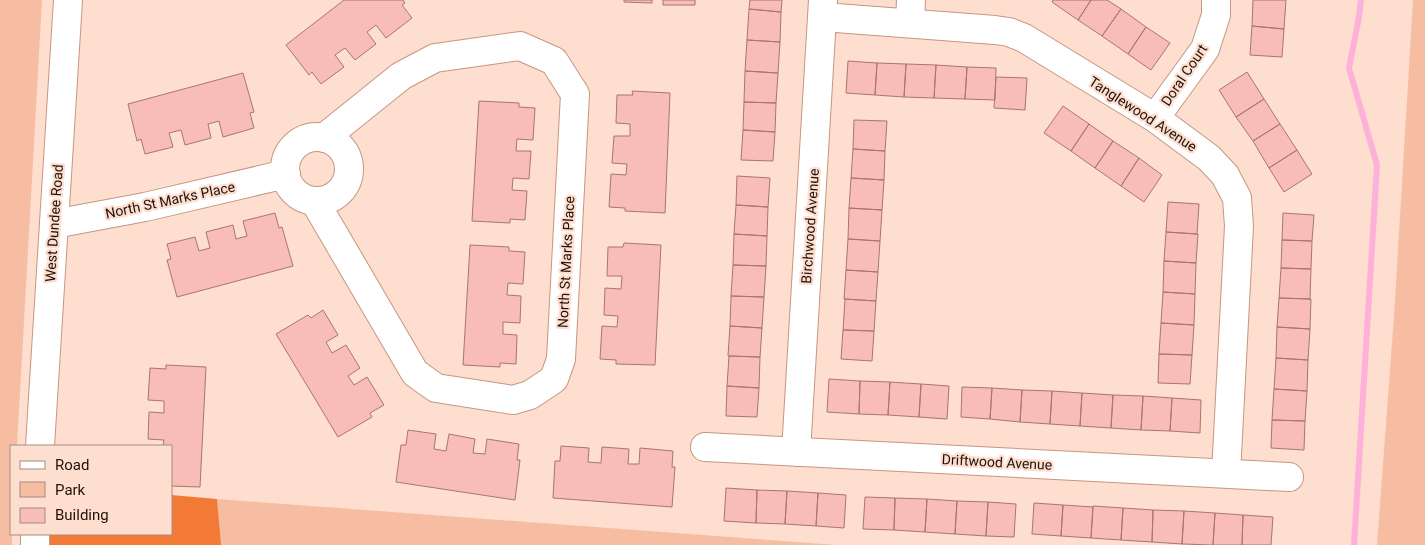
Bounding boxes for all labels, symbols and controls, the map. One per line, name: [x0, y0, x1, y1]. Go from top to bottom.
street label: Doral Court: [1158, 41, 1211, 109]
street label: Tanglewood Avenue: [1086, 73, 1200, 155]
street label: West Dundee Road: [42, 164, 66, 282]
street label: Birchwood Avenue: [798, 168, 822, 284]
street label: North St Marks Place: [104, 178, 236, 222]
street label: North St Marks Place: [555, 196, 577, 328]
legend: [10, 445, 172, 535]
street label: Driftwood Avenue: [941, 451, 1053, 473]
text: Road: [55, 456, 89, 474]
text: Park: [55, 481, 86, 499]
text: Building: [55, 506, 109, 524]

